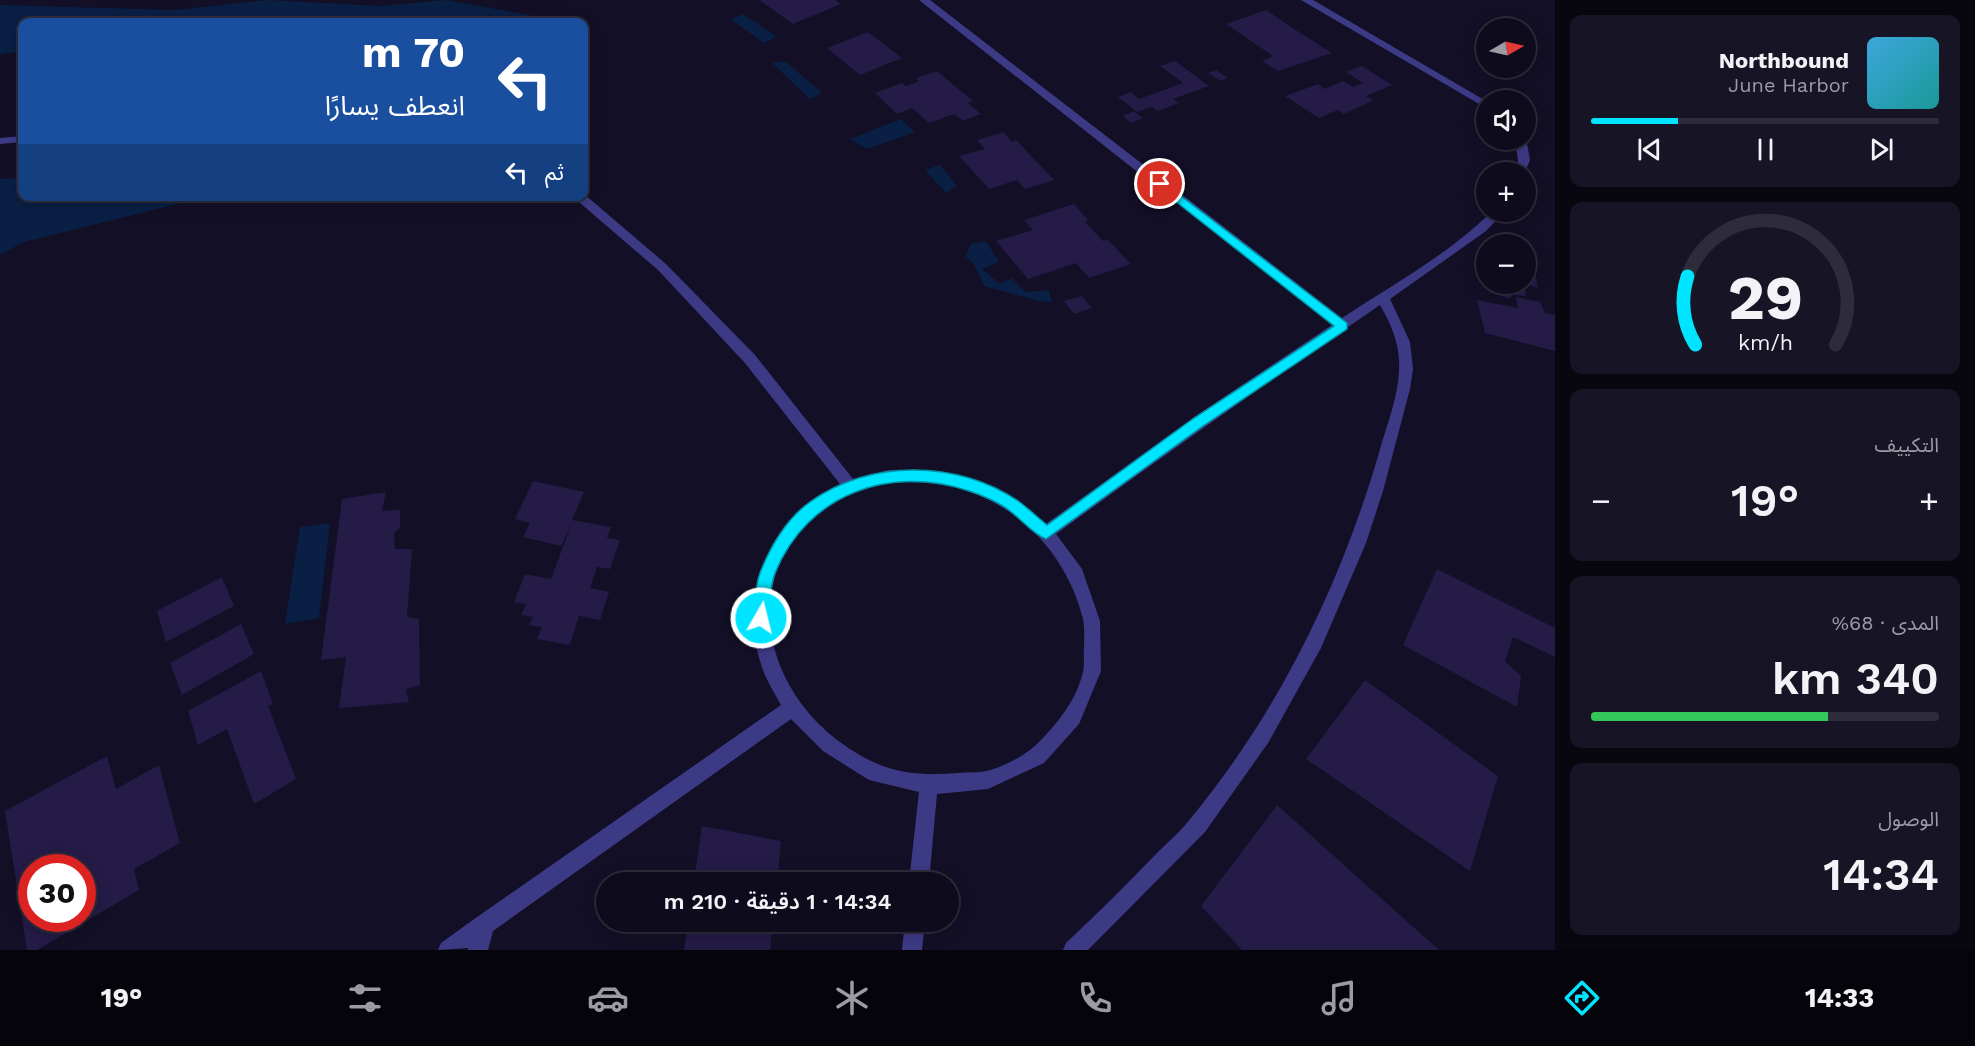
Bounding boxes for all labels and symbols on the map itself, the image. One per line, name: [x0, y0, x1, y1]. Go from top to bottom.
north arrow: [1476, 18, 1536, 78]
pin: [1134, 158, 1185, 209]
position arrow: [729, 586, 793, 650]
speed limit sign: 30: [18, 854, 96, 932]

